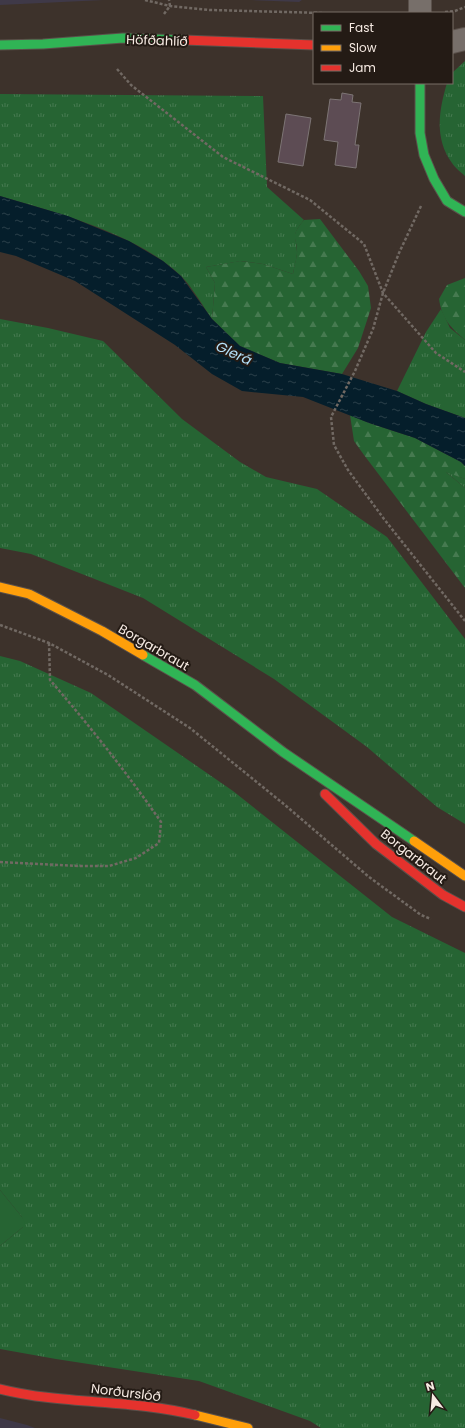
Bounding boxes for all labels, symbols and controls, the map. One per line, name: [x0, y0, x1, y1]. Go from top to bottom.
legend: [313, 12, 453, 84]
text: Fast: [349, 19, 374, 36]
street label: Höfðahlíð: [126, 30, 188, 51]
text: Slow: [349, 39, 377, 56]
text: Jam: [349, 59, 376, 76]
water label: Glerá: [213, 336, 256, 370]
street label: Borgarbraut: [115, 619, 193, 676]
street label: Borgarbraut: [377, 825, 451, 888]
north arrow: [413, 1376, 453, 1416]
text: N: [424, 1378, 436, 1395]
street label: Norðurslóð: [90, 1379, 162, 1406]

